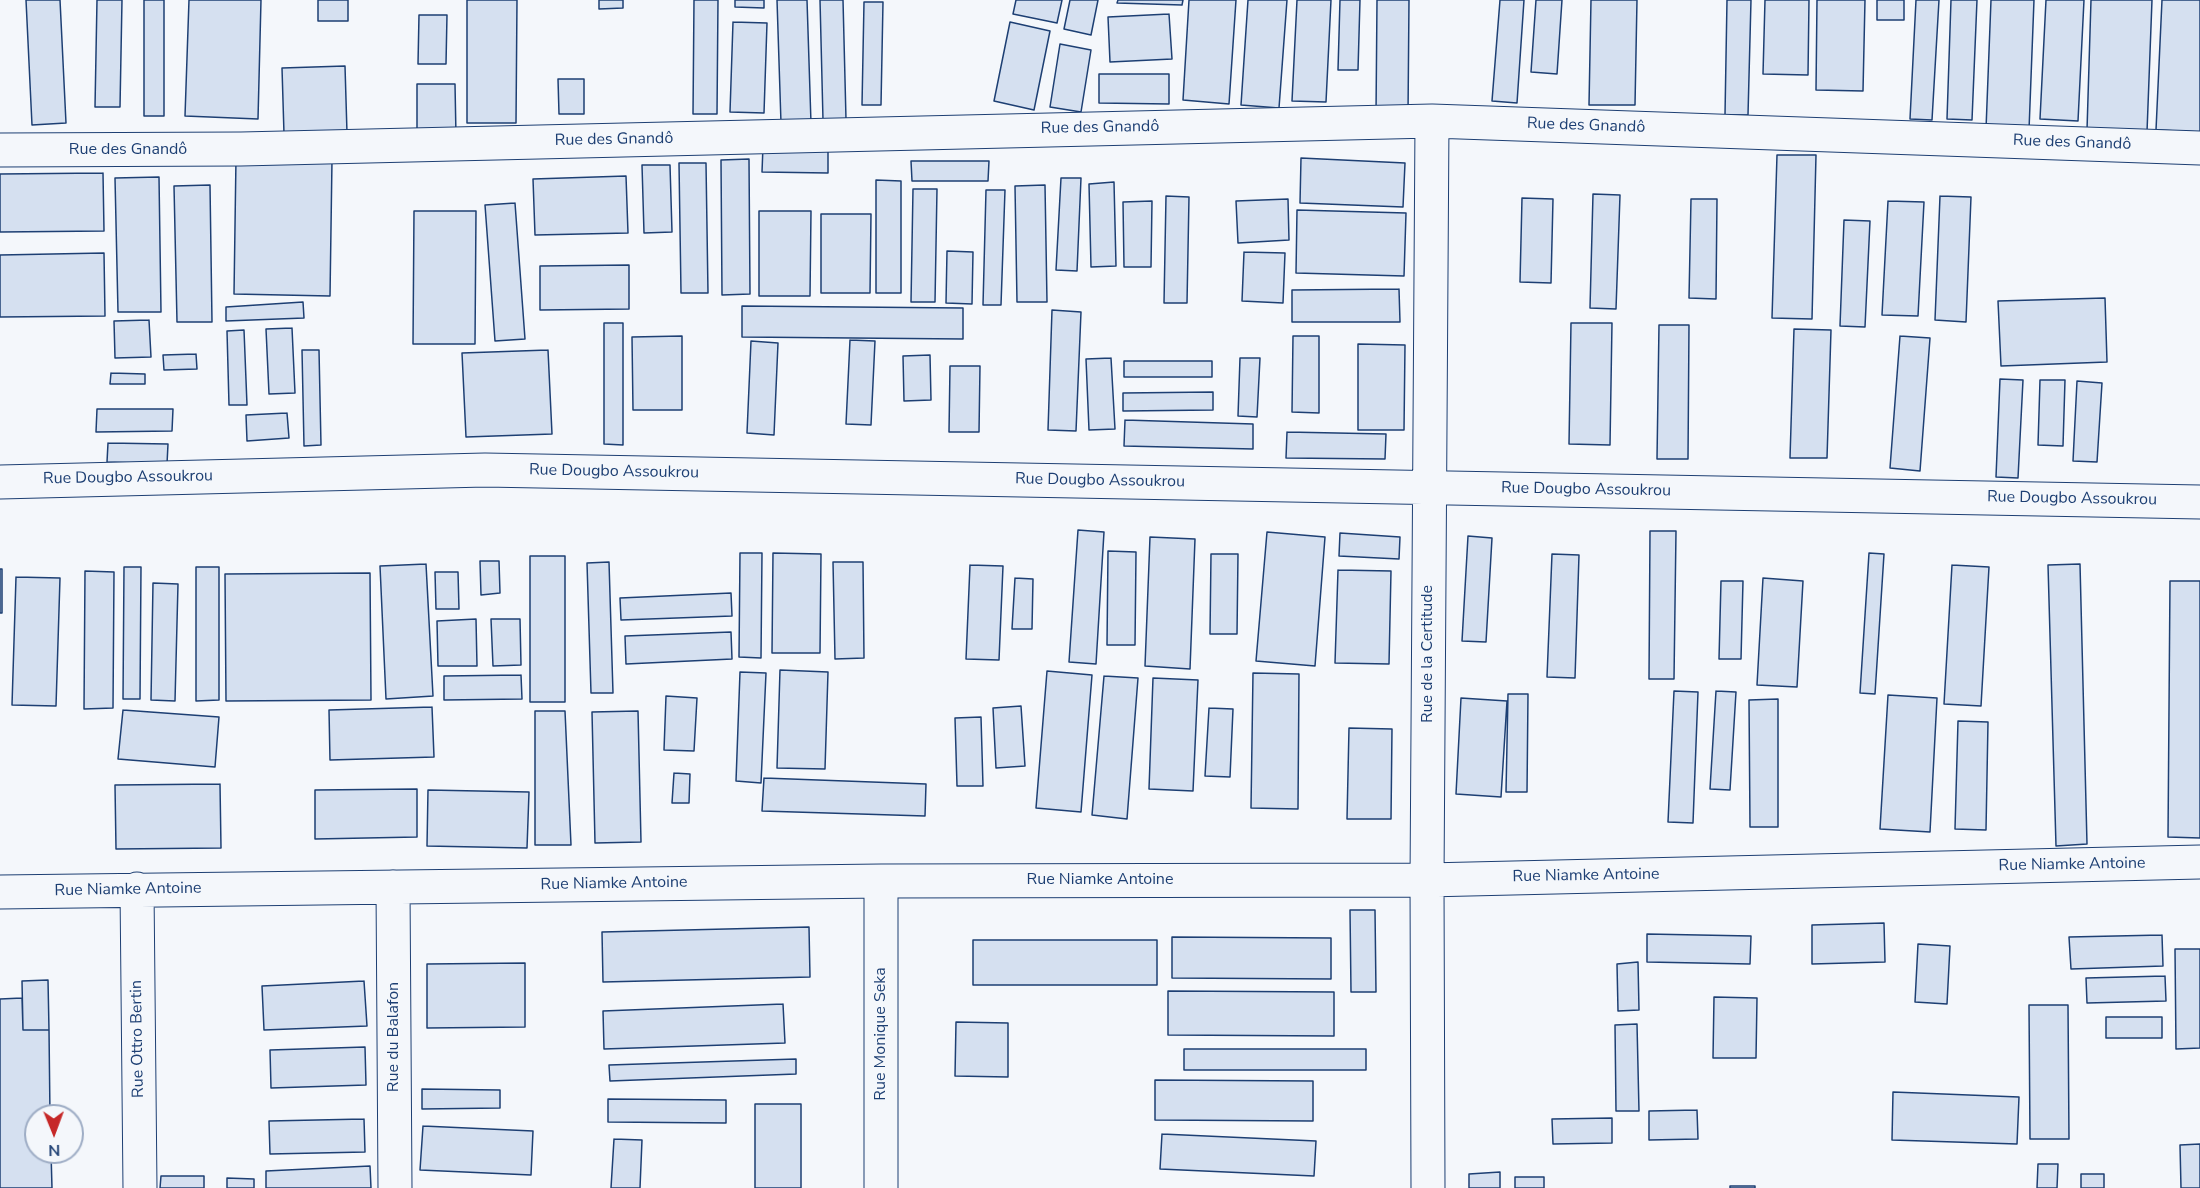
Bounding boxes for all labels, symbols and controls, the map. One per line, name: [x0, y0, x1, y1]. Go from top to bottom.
street label: Rue des Gnandô: [1526, 114, 1646, 138]
street label: Rue des Gnandô: [1041, 117, 1159, 139]
street label: Rue des Gnandô: [555, 129, 673, 151]
street label: Rue des Gnandô: [2012, 131, 2132, 155]
street label: Rue des Gnandô: [69, 140, 187, 160]
street label: Rue Dougbo Assoukrou: [529, 461, 699, 483]
street label: Rue Dougbo Assoukrou: [43, 467, 213, 489]
street label: Rue Dougbo Assoukrou: [1015, 470, 1185, 492]
street label: Rue Dougbo Assoukrou: [1501, 479, 1671, 501]
street label: Rue Dougbo Assoukrou: [1987, 488, 2157, 510]
street label: Rue de la Certitude: [1418, 585, 1438, 723]
street label: Rue Niamke Antoine: [1998, 854, 2146, 876]
street label: Rue Niamke Antoine: [1512, 865, 1660, 887]
street label: Rue Niamke Antoine: [1027, 870, 1173, 890]
street label: Rue Niamke Antoine: [540, 873, 688, 895]
street label: Rue Niamke Antoine: [54, 879, 202, 901]
street label: Rue Monique Seka: [871, 967, 891, 1101]
street label: Rue Ottro Bertin: [127, 980, 149, 1098]
street label: Rue du Balafon: [384, 982, 404, 1092]
north arrow: [24, 1104, 84, 1164]
text: N: [48, 1139, 60, 1161]

